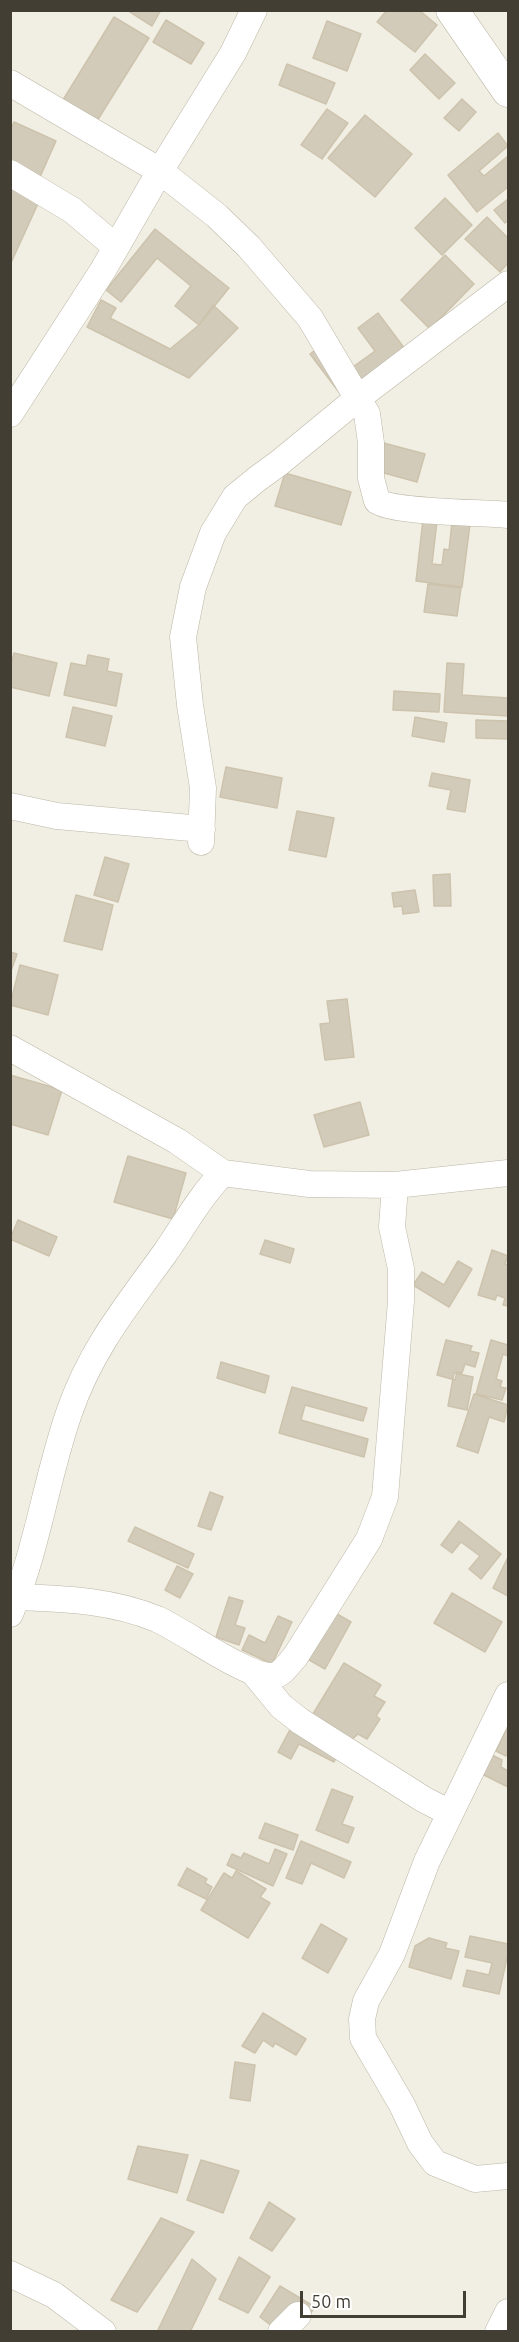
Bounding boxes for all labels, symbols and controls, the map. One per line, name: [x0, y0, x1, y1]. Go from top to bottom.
scale bar: [303, 2279, 470, 2317]
text: 50 m: [311, 2291, 351, 2311]

